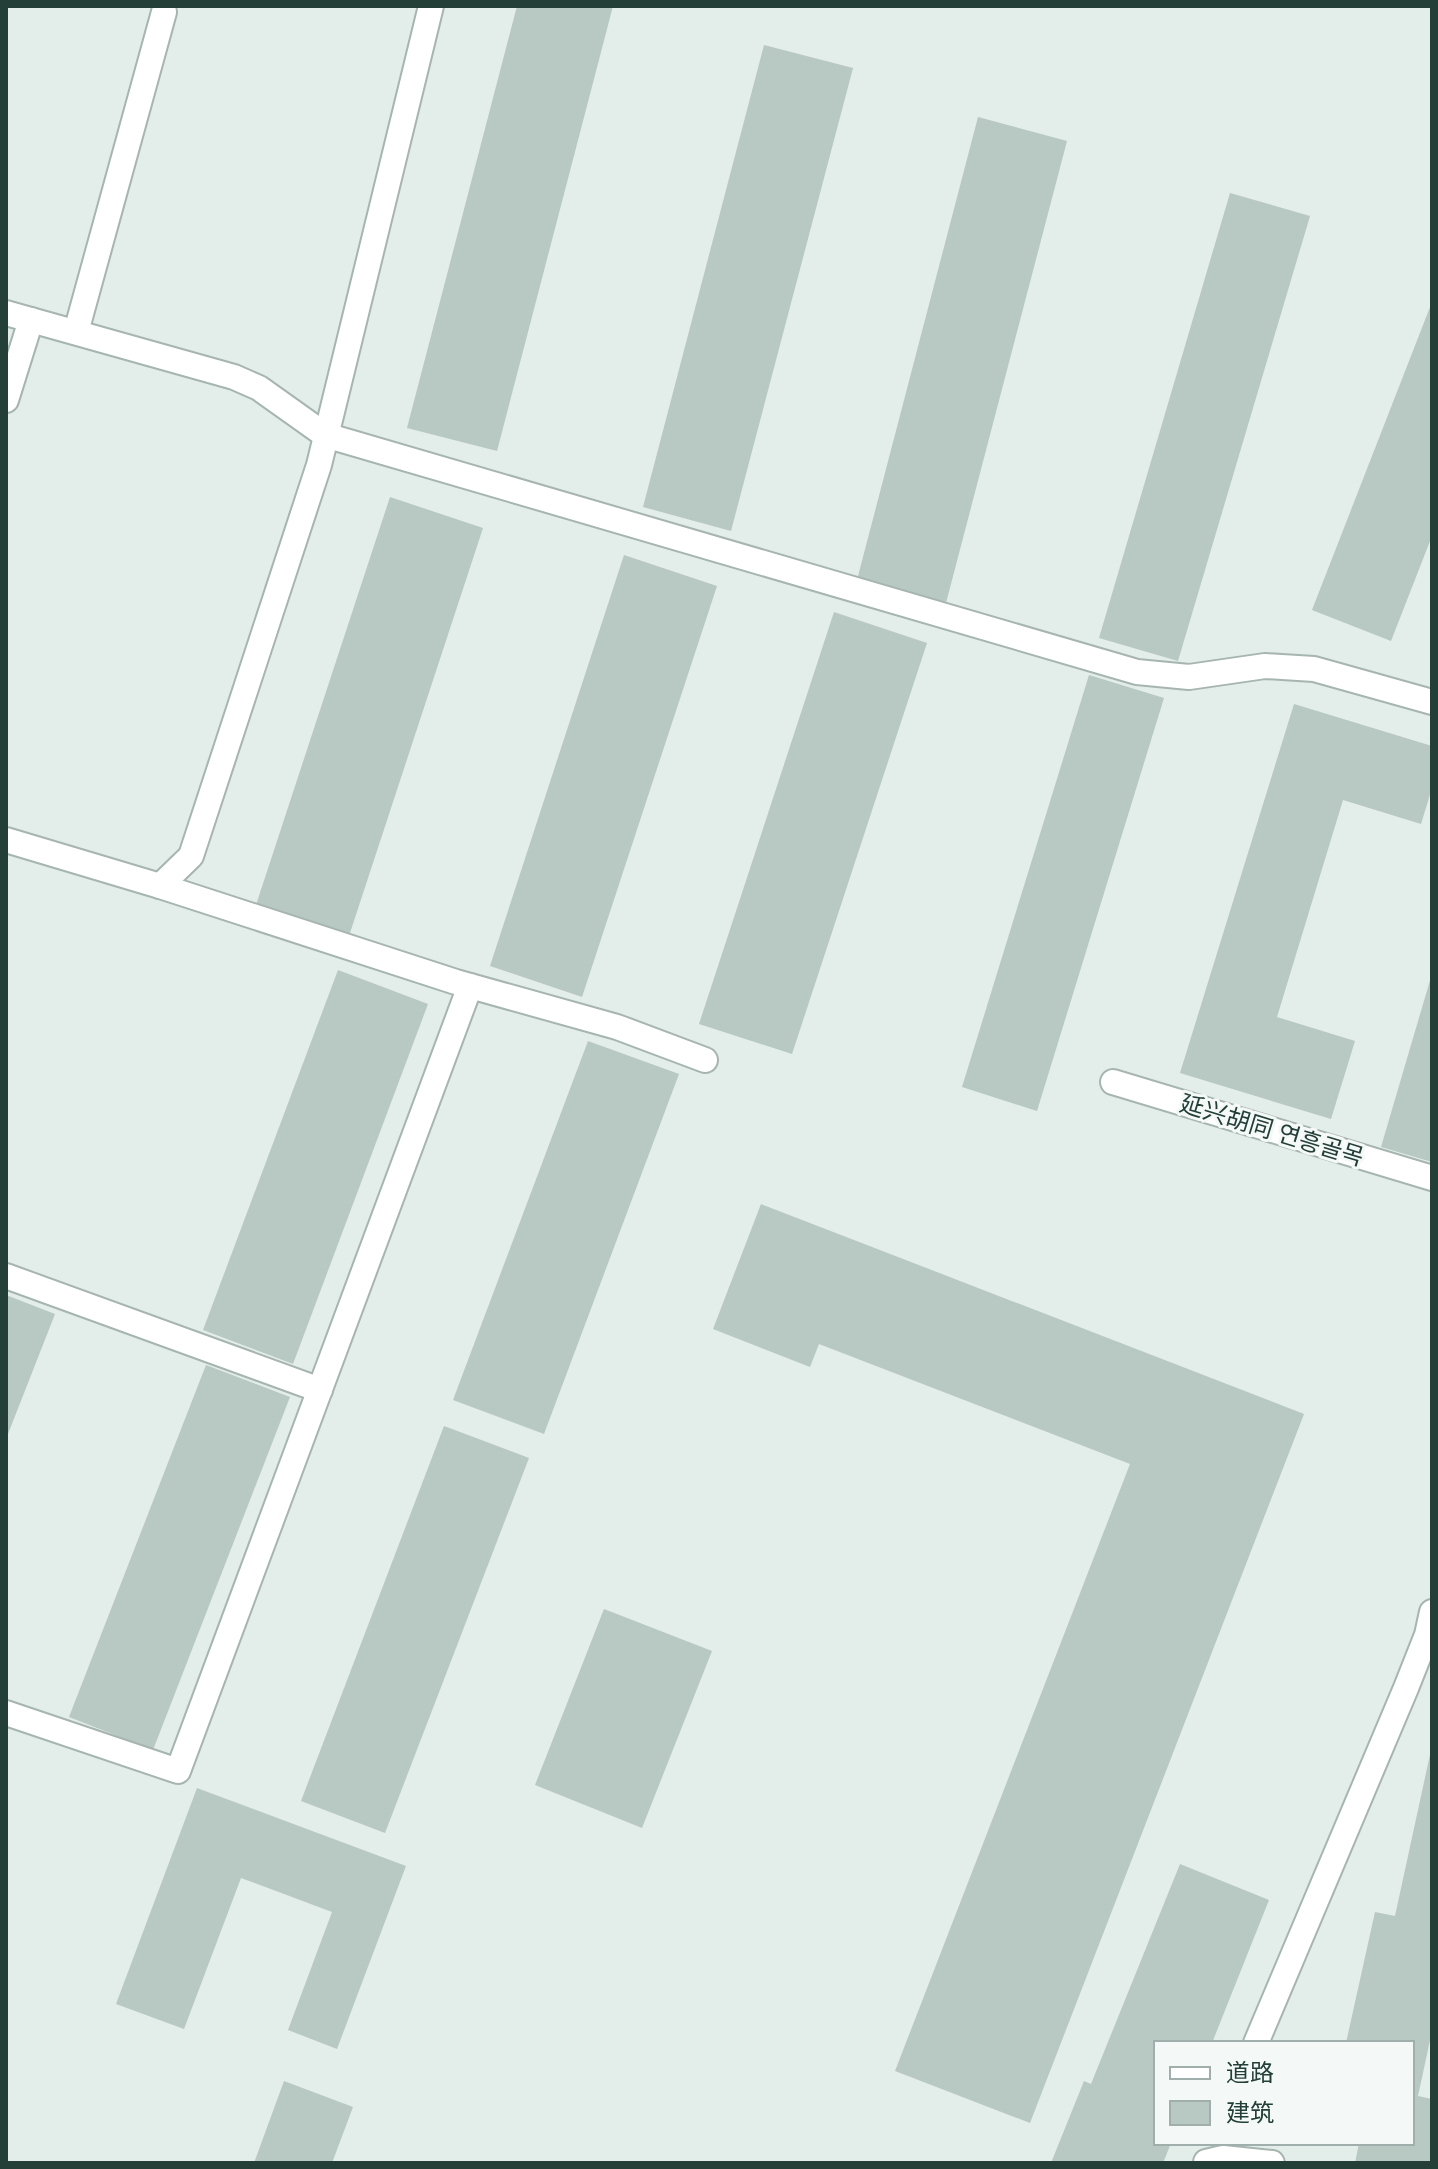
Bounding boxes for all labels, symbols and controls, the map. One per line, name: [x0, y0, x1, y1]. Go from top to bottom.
street label: 延兴胡同 연흥골목: [1176, 1086, 1368, 1174]
legend: [1154, 2041, 1414, 2145]
text: 道路: [1226, 2056, 1274, 2089]
text: 建筑: [1226, 2096, 1274, 2129]

